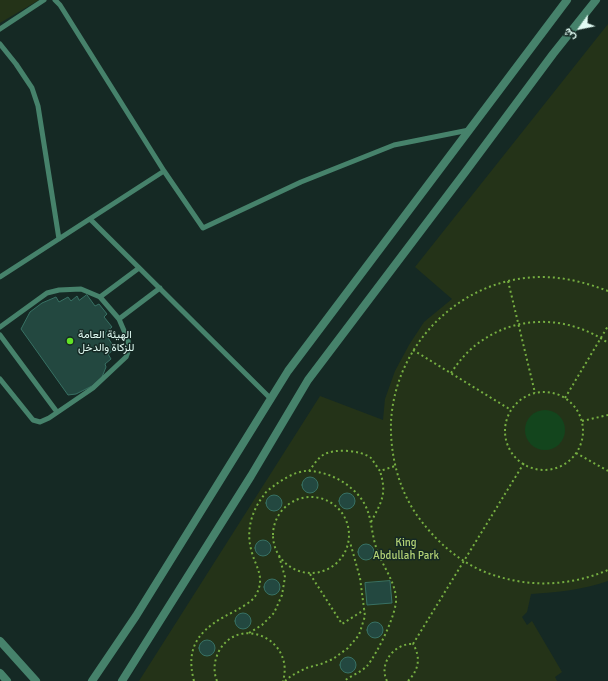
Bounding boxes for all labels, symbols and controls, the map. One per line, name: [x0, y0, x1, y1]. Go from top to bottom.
north arrow: [560, 8, 600, 48]
text: ش: [560, 26, 579, 44]
place label: الهيئة العامة للزكاة والدخل: [78, 328, 134, 354]
marker: الهيئة العامة للزكاة والدخل: [65, 336, 75, 346]
park label: King Abdullah Park: [373, 536, 439, 562]

